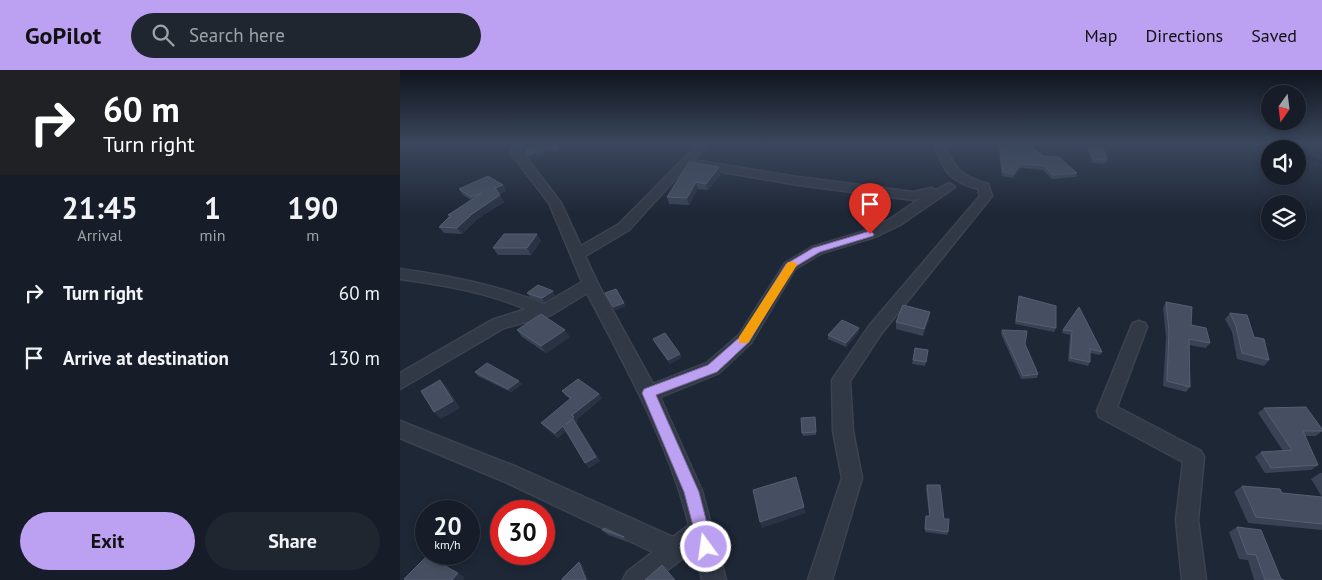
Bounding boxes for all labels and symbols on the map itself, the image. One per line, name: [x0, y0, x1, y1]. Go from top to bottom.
north arrow: [1261, 85, 1306, 130]
pin: [849, 183, 891, 234]
speed limit sign: 30: [490, 500, 555, 565]
position arrow: [679, 520, 731, 572]

